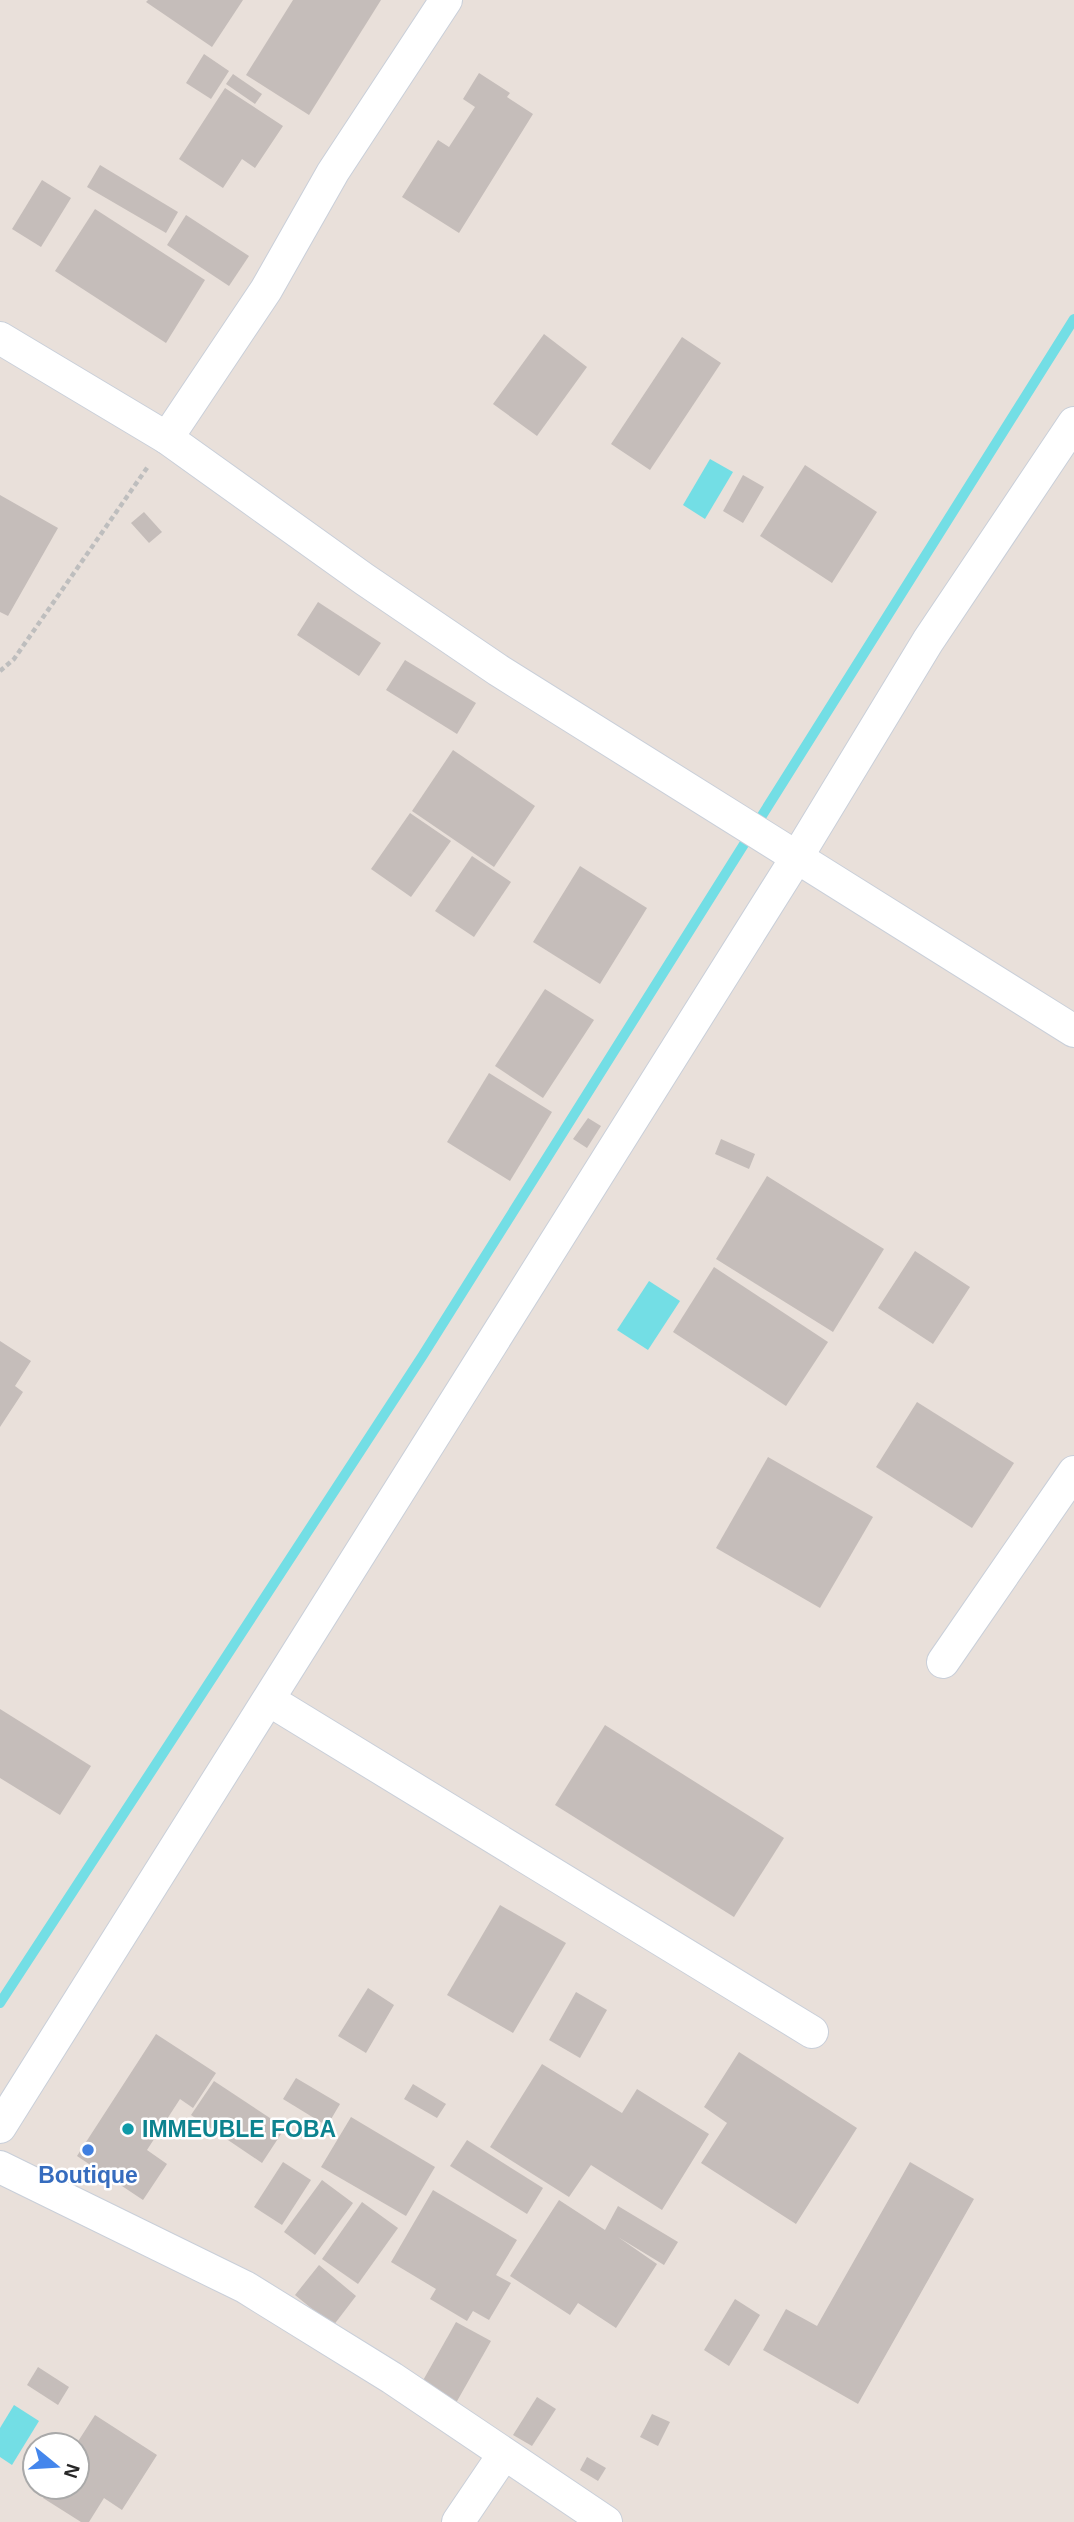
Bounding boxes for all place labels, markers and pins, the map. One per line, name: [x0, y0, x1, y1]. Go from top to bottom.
place label: IMMEUBLE FOBA: [142, 2116, 336, 2142]
marker: IMMEUBLE FOBA: [120, 2121, 136, 2137]
marker: Boutique: [80, 2142, 96, 2158]
place label: Boutique: [38, 2162, 138, 2188]

